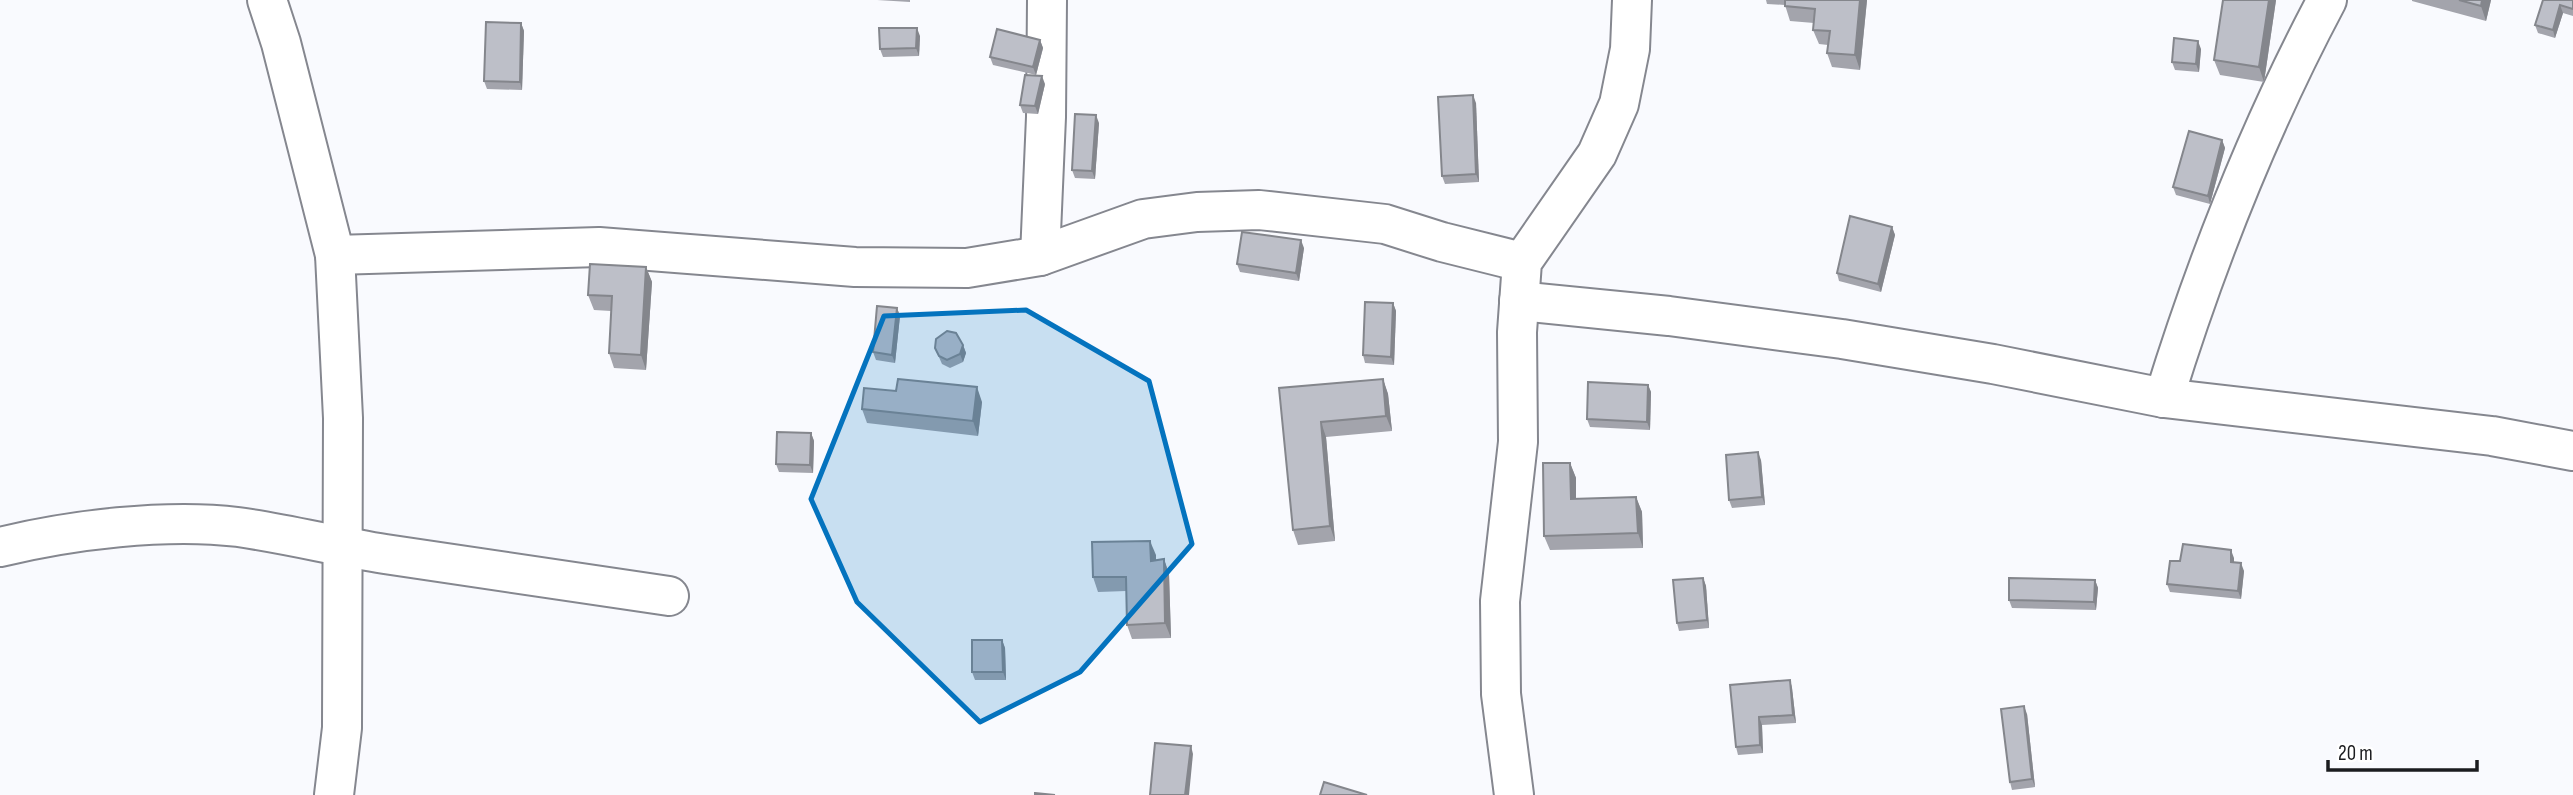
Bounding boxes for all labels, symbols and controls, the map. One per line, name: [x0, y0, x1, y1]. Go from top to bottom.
scale bar: [2328, 728, 2477, 772]
text: 20 m: [2338, 741, 2373, 766]

